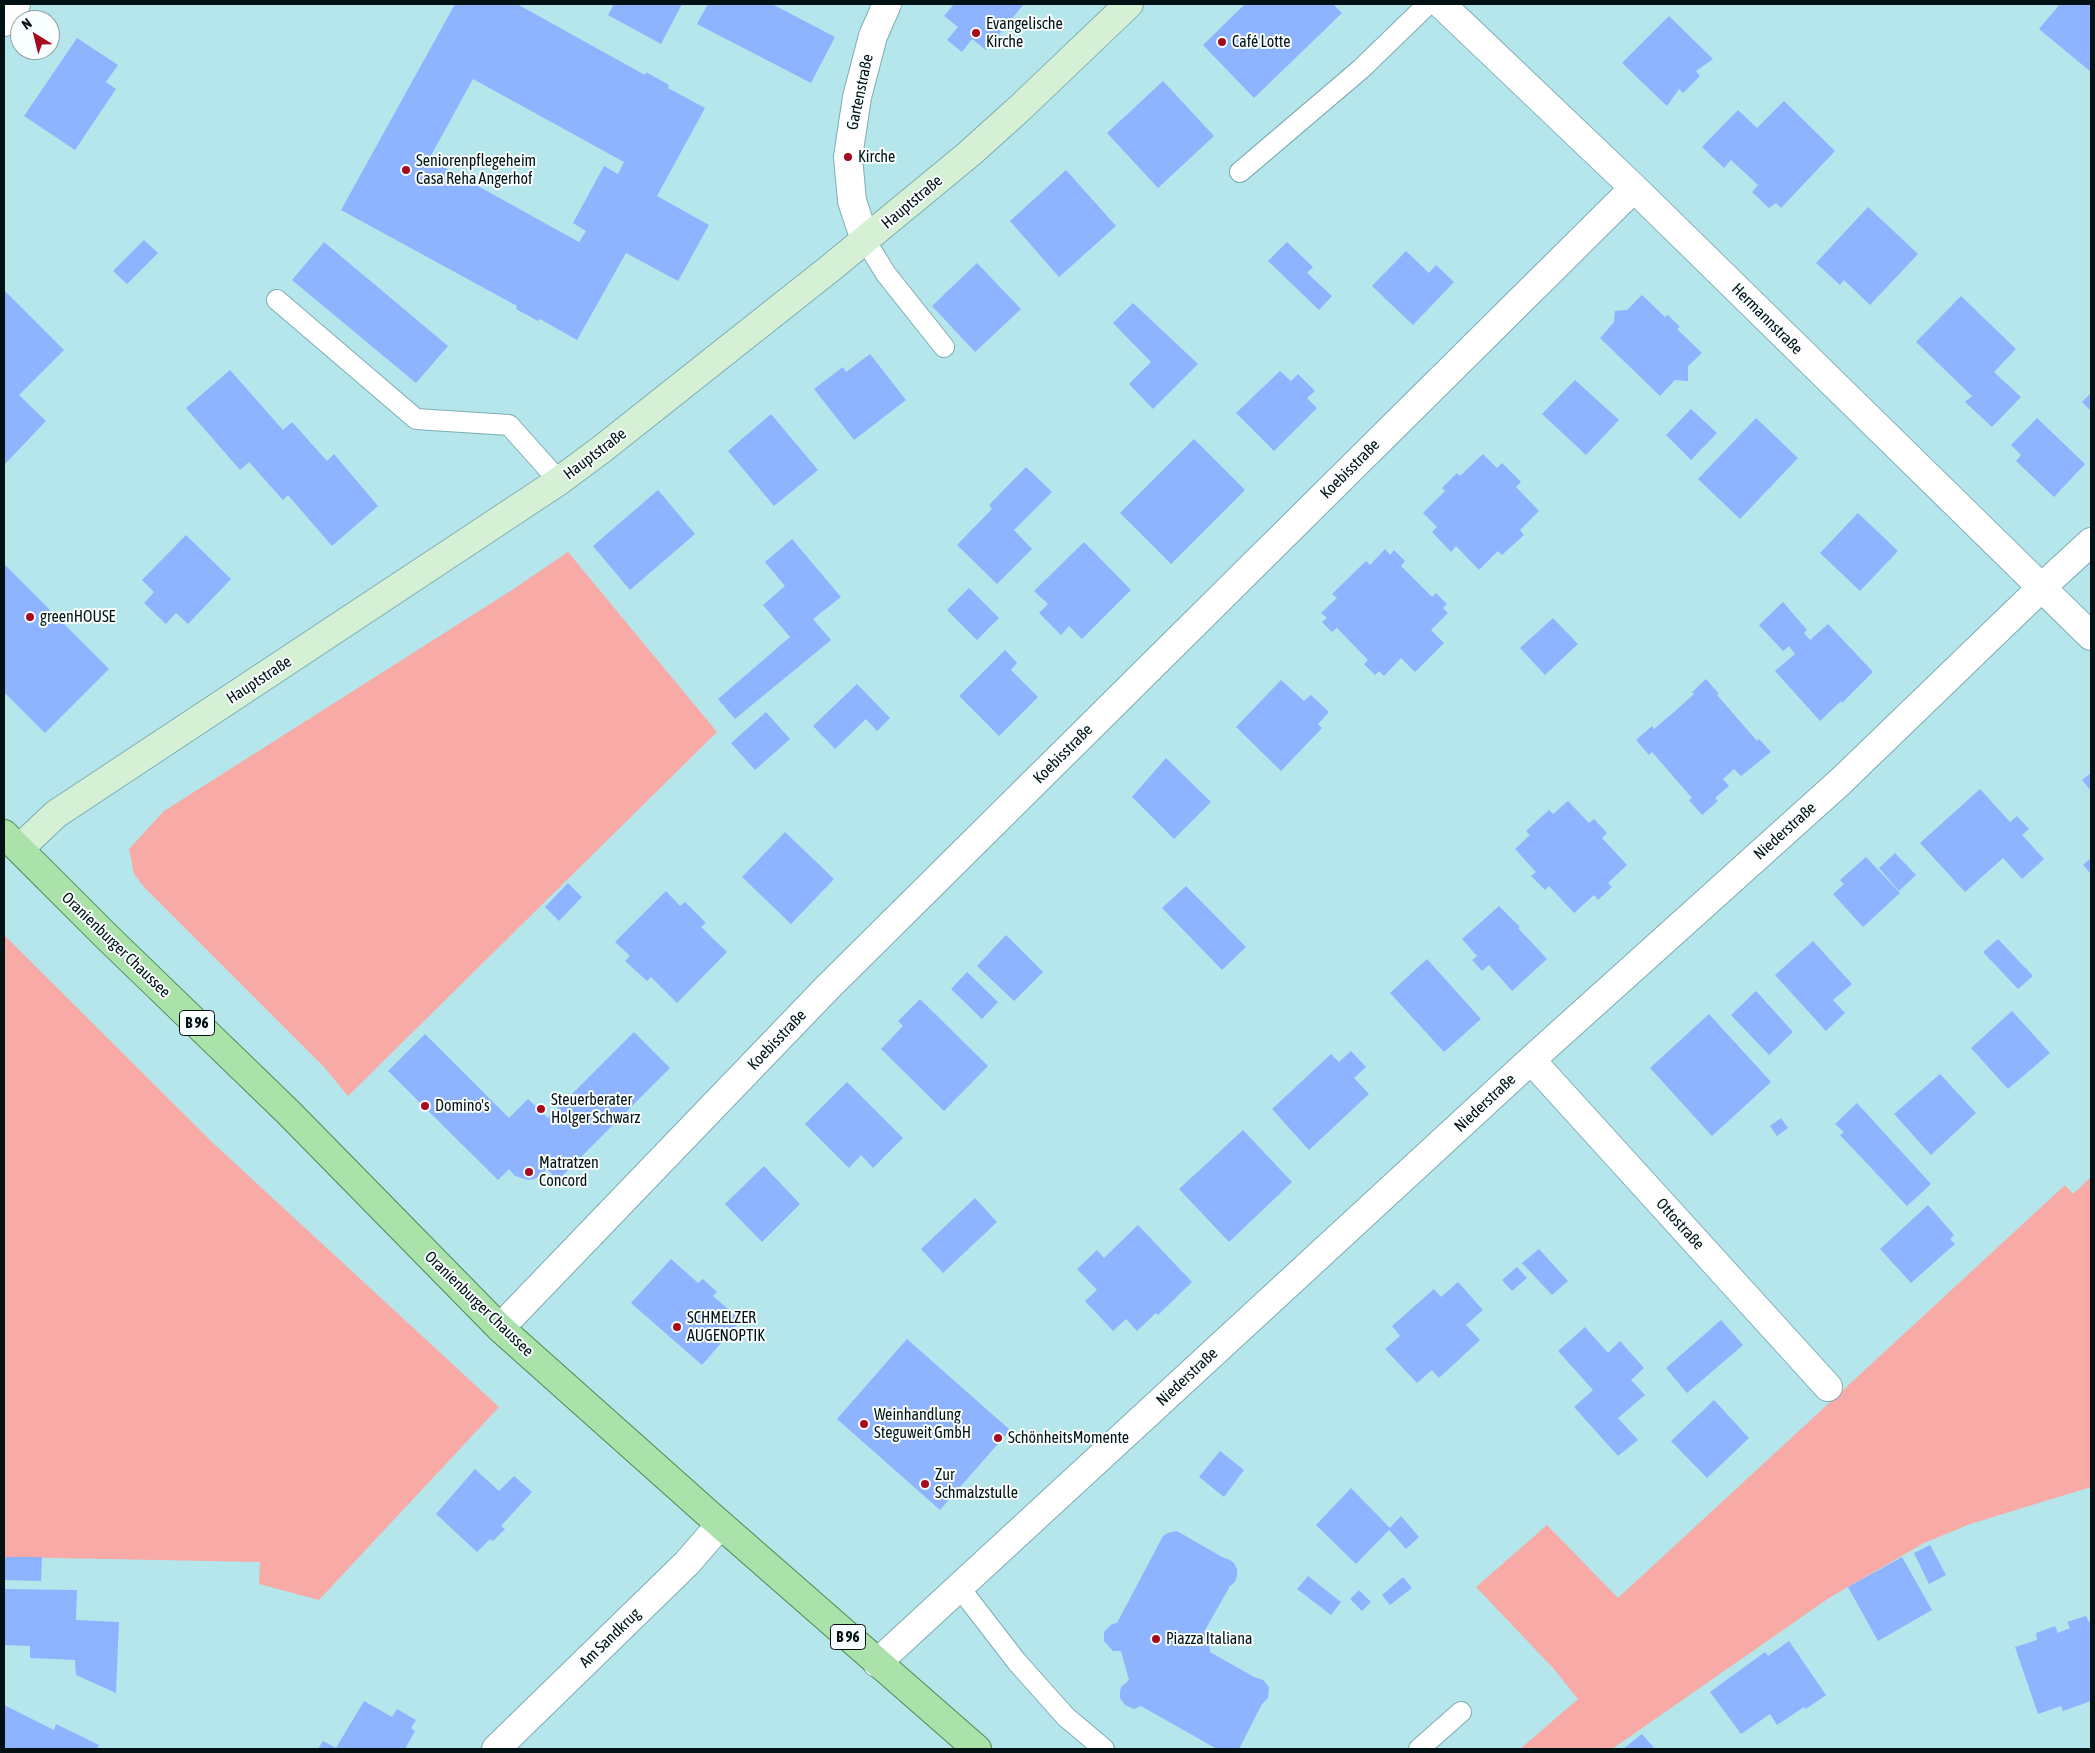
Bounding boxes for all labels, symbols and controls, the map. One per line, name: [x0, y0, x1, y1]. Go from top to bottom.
north arrow: [10, 10, 60, 60]
place label: Evangelische Kirche: [986, 14, 1063, 52]
text: N: [19, 15, 35, 33]
marker: Evangelische Kirche: [970, 27, 982, 39]
place label: Café Lotte: [1232, 32, 1291, 52]
marker: Café Lotte: [1216, 36, 1228, 48]
street label: Gartenstraße: [843, 52, 877, 132]
place label: Kirche: [858, 147, 895, 167]
place label: Seniorenpflegeheim Casa Reha Angerhof: [416, 151, 536, 189]
marker: Kirche: [842, 151, 854, 163]
marker: Seniorenpflegeheim Casa Reha Angerhof: [400, 164, 412, 176]
street label: Hauptstraße: [878, 171, 946, 233]
street label: Hermannstraße: [1727, 279, 1807, 359]
street label: Hauptstraße: [560, 424, 630, 484]
street label: Koebisstraße: [1316, 435, 1384, 503]
place label: greenHOUSE: [40, 607, 115, 627]
marker: greenHOUSE: [24, 611, 36, 623]
street label: Hauptstraße: [223, 652, 295, 708]
street label: Koebisstraße: [1029, 720, 1097, 788]
street label: Niederstraße: [1750, 798, 1820, 864]
street label: Oranienburger Chaussee: [58, 888, 174, 1002]
street label: Koebisstraße: [744, 1006, 810, 1074]
road number: B 96: [180, 1010, 214, 1036]
street label: Niederstraße: [1450, 1070, 1520, 1136]
place label: Steuerberater Holger Schwarz: [551, 1090, 640, 1128]
place label: Domino's: [435, 1096, 490, 1116]
marker: Domino's: [419, 1100, 431, 1112]
marker: Steuerberater Holger Schwarz: [535, 1103, 547, 1115]
place label: Matratzen Concord: [539, 1153, 599, 1191]
marker: Matratzen Concord: [523, 1166, 535, 1178]
street label: Ottostraße: [1652, 1194, 1708, 1254]
street label: Oranienburger Chaussee: [421, 1247, 537, 1361]
place label: SCHMELZER AUGENOPTIK: [687, 1308, 765, 1346]
marker: SCHMELZER AUGENOPTIK: [671, 1321, 683, 1333]
street label: Niederstraße: [1152, 1344, 1222, 1410]
place label: Weinhandlung Steguweit GmbH: [874, 1405, 971, 1443]
marker: Weinhandlung Steguweit GmbH: [858, 1418, 870, 1430]
place label: SchönheitsMomente: [1008, 1428, 1129, 1448]
marker: SchönheitsMomente: [992, 1432, 1004, 1444]
place label: Zur Schmalzstulle: [935, 1465, 1018, 1503]
marker: Zur Schmalzstulle: [919, 1478, 931, 1490]
street label: Am Sandkrug: [575, 1604, 645, 1672]
road number: B 96: [830, 1624, 866, 1650]
place label: Piazza Italiana: [1166, 1629, 1252, 1649]
marker: Piazza Italiana: [1150, 1633, 1162, 1645]

